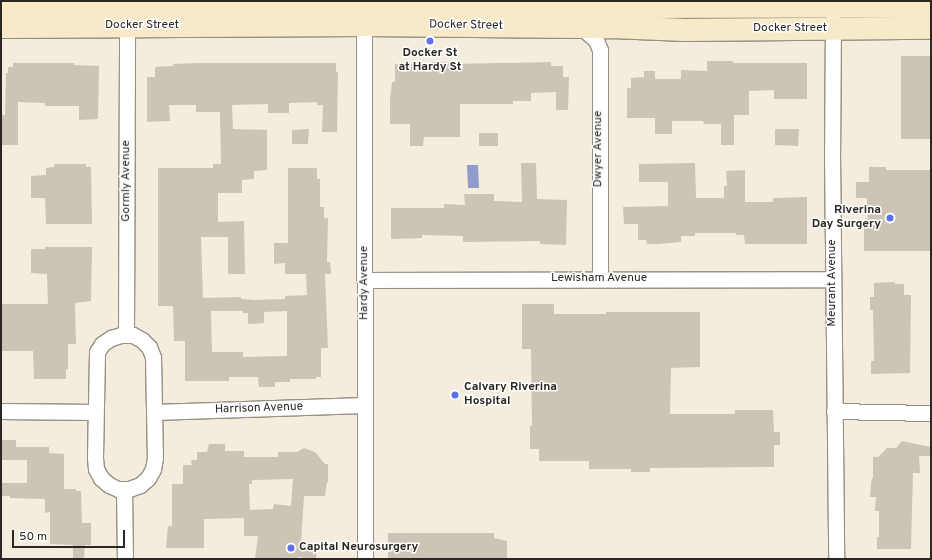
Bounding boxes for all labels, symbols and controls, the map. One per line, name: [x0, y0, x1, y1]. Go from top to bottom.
street label: Docker Street: [429, 18, 503, 34]
street label: Docker Street: [105, 19, 179, 33]
street label: Docker Street: [753, 22, 827, 36]
marker: Docker St at Hardy St: [425, 36, 435, 46]
place label: Docker St at Hardy St: [398, 47, 462, 75]
street label: Dwyer Avenue: [592, 110, 606, 188]
street label: Gormly Avenue: [120, 140, 134, 222]
place label: Riverina Day Surgery: [812, 204, 881, 232]
marker: Riverina Day Surgery: [884, 212, 896, 224]
street label: Meurant Avenue: [826, 239, 840, 327]
street label: Hardy Avenue: [358, 246, 372, 320]
street label: Lewisham Avenue: [551, 272, 647, 286]
place label: Calvary Riverina Hospital: [464, 381, 557, 409]
marker: Calvary Riverina Hospital: [449, 389, 461, 401]
street label: Harrison Avenue: [214, 400, 304, 418]
scale bar: [14, 522, 127, 548]
text: 50 m: [19, 529, 47, 545]
place label: Capital Neurosurgery: [299, 541, 418, 555]
marker: Capital Neurosurgery: [286, 543, 296, 553]

